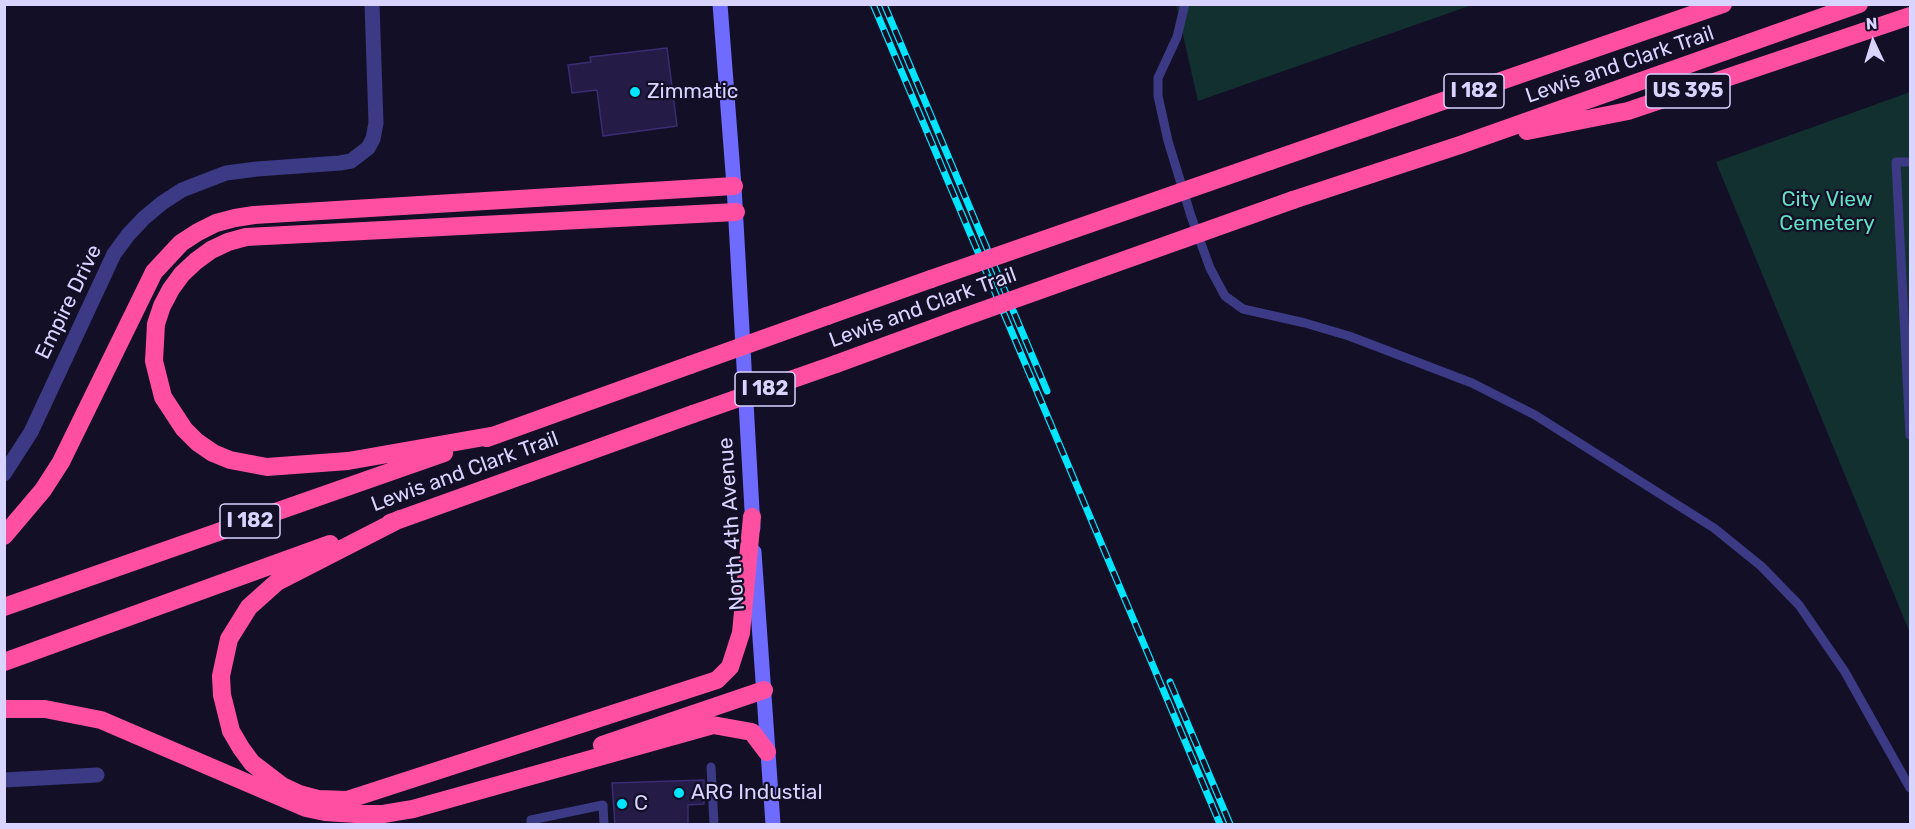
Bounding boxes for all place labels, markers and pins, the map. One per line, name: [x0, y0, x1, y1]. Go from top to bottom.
place label: Zimmatic: [647, 79, 738, 105]
marker: Zimmatic: [628, 85, 642, 99]
place label: ARG Industial: [691, 780, 823, 806]
marker: ARG Industial: [672, 786, 686, 800]
place label: C: [634, 791, 648, 817]
marker: C: [615, 797, 629, 811]

